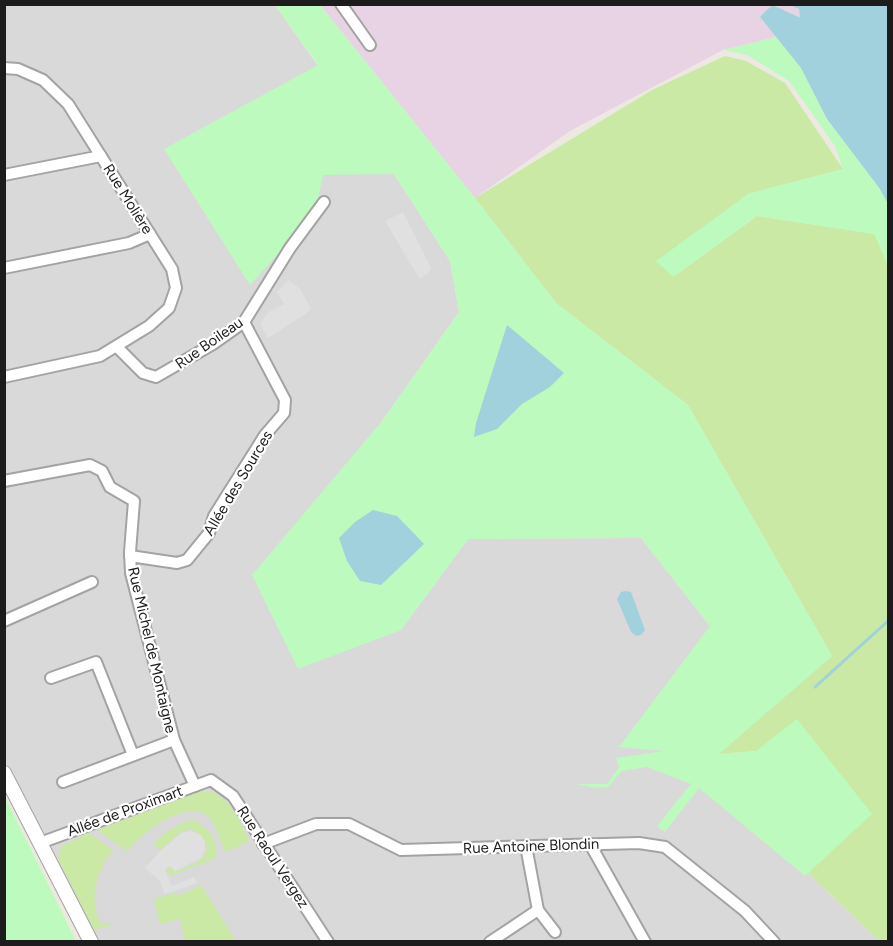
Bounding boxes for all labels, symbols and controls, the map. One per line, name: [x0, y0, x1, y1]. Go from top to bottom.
street label: Rue Molière: [99, 161, 157, 237]
street label: Rue Boileau: [172, 313, 246, 373]
street label: Allée des Sources: [200, 427, 276, 539]
street label: Rue Michel de Montaigne: [124, 565, 180, 735]
street label: Allée de Proximart: [65, 782, 186, 840]
street label: Rue Raoul Vergez: [233, 803, 313, 911]
street label: Rue Antoine Blondin: [463, 835, 599, 857]

